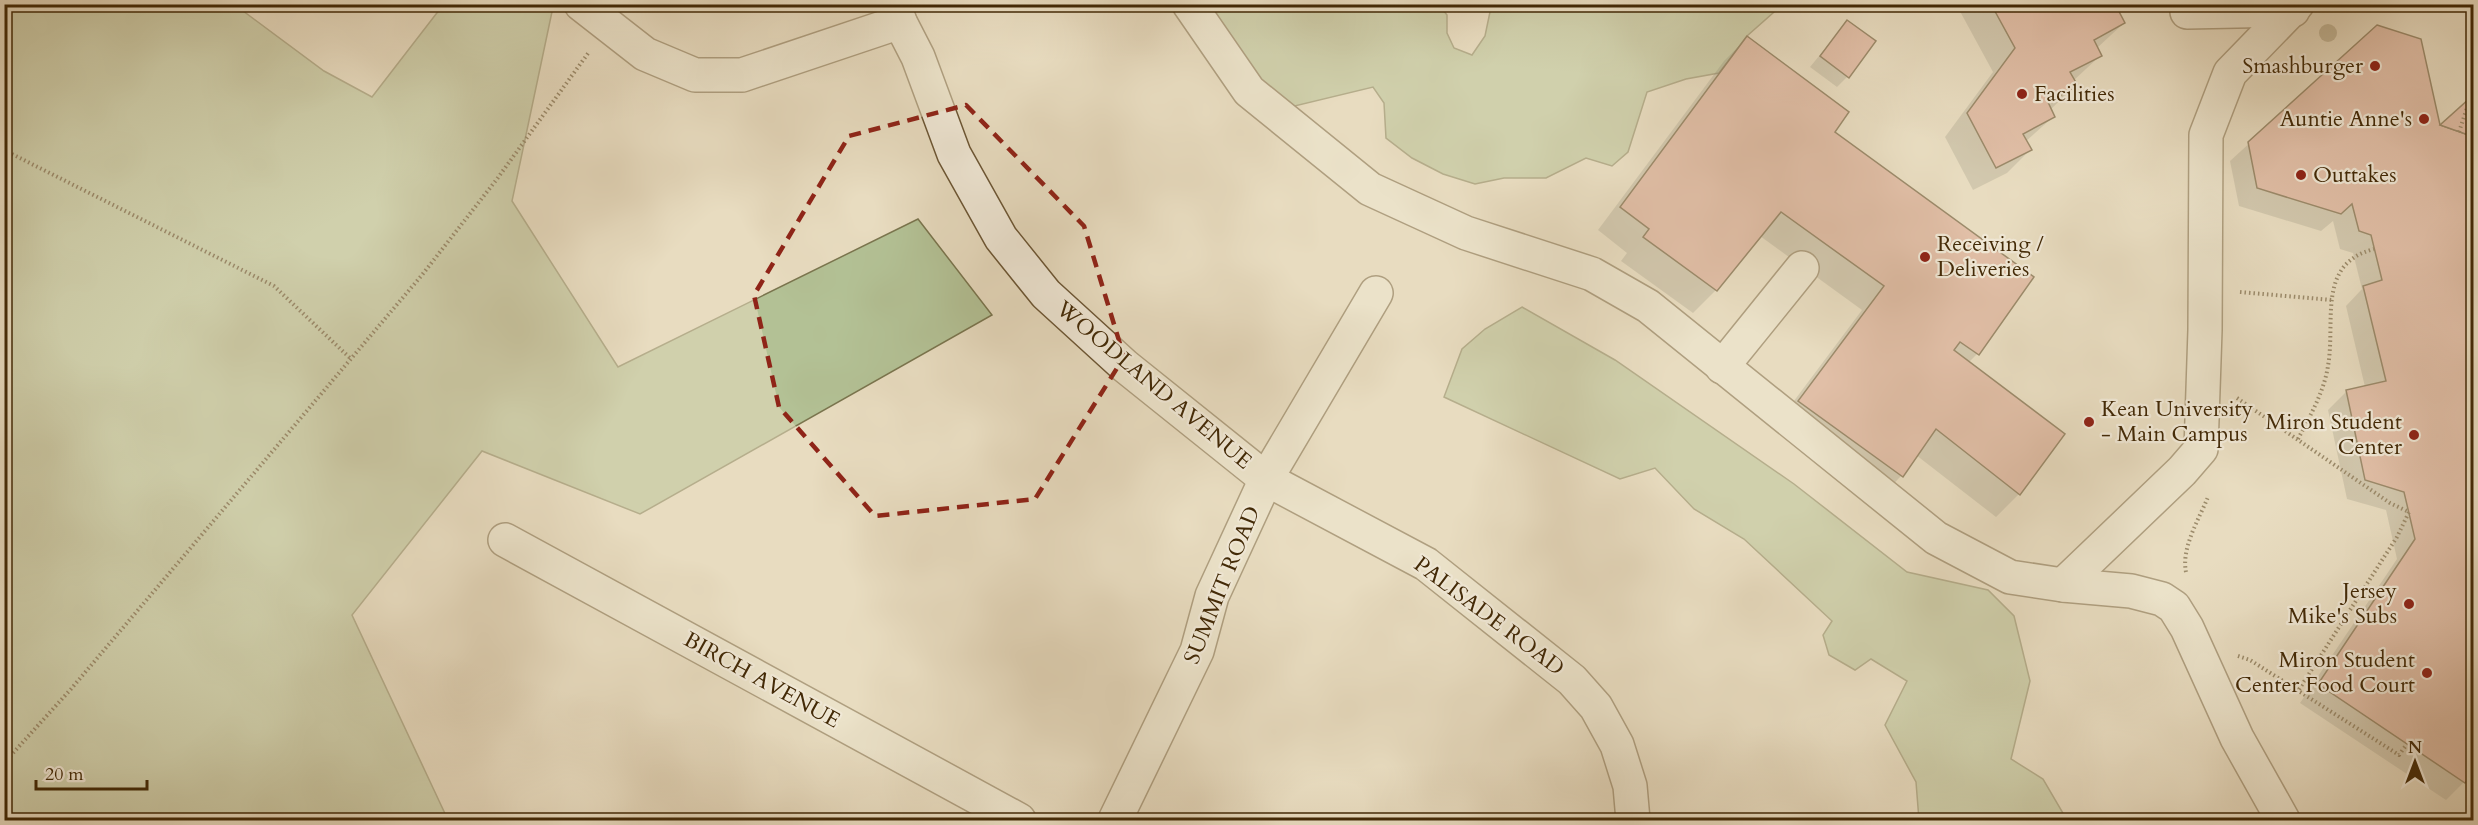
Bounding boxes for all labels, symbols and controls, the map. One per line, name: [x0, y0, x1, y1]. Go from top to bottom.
place label: Smashburger: [2242, 51, 2364, 81]
marker: Smashburger: [2368, 59, 2382, 73]
place label: Facilities: [2034, 79, 2115, 109]
marker: Facilities: [2015, 87, 2029, 101]
place label: Auntie Anne's: [2280, 104, 2412, 134]
marker: Auntie Anne's: [2417, 112, 2431, 126]
place label: Outtakes: [2313, 160, 2397, 190]
marker: Outtakes: [2294, 168, 2308, 182]
place label: Receiving / Deliveries: [1937, 229, 2045, 284]
marker: Receiving / Deliveries: [1918, 250, 1932, 264]
street label: WOODLAND AVENUE: [1049, 293, 1258, 476]
place label: Kean University - Main Campus: [2101, 394, 2254, 449]
place label: Miron Student Center: [2266, 407, 2403, 462]
marker: Kean University - Main Campus: [2082, 415, 2096, 429]
marker: Miron Student Center: [2407, 428, 2421, 442]
street label: SUMMIT ROAD: [1177, 502, 1267, 668]
street label: PALISADE ROAD: [1408, 549, 1570, 683]
place label: Jersey Mike's Subs: [2288, 576, 2397, 631]
marker: Jersey Mike's Subs: [2402, 597, 2416, 611]
street label: BIRCH AVENUE: [678, 625, 846, 735]
place label: Miron Student Center Food Court: [2235, 645, 2415, 700]
marker: Miron Student Center Food Court: [2420, 666, 2434, 680]
north arrow: [2385, 732, 2445, 792]
text: N: [2408, 737, 2422, 759]
scale bar: [36, 753, 147, 791]
text: 20 m: [45, 762, 84, 787]

